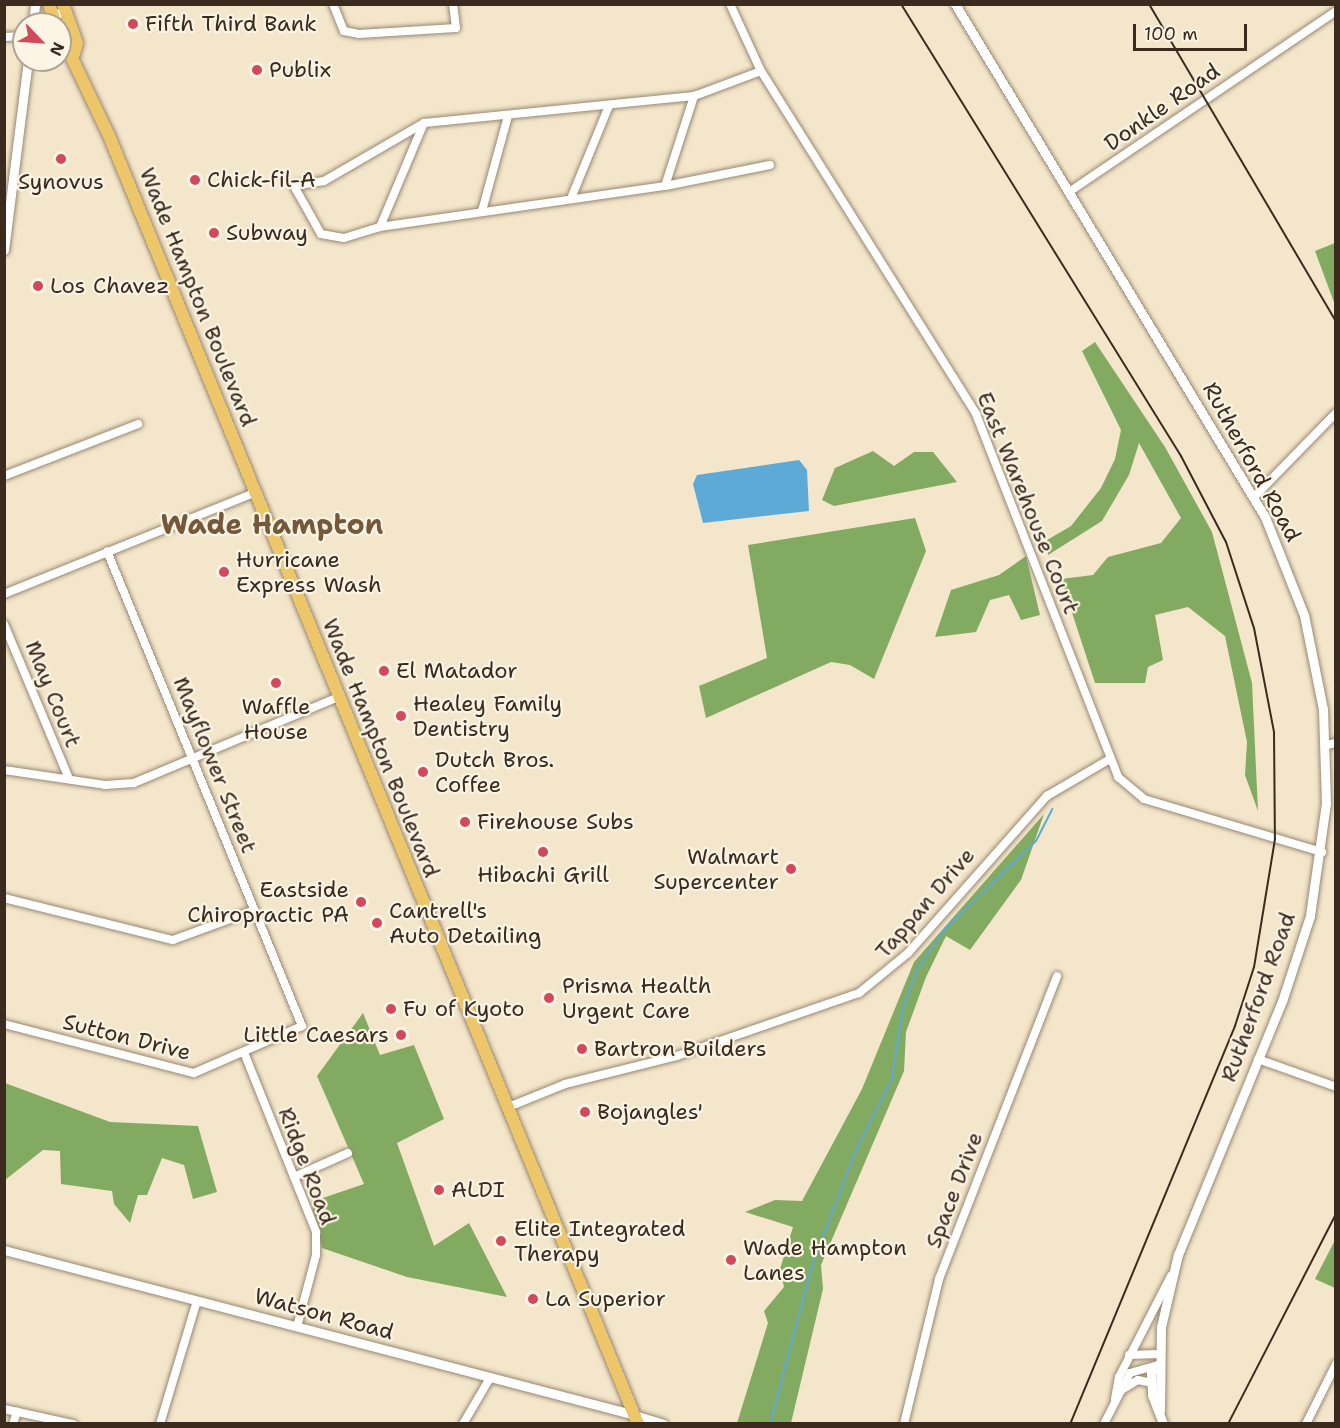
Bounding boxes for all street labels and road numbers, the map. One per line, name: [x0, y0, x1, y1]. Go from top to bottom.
street label: Donkle Road: [1099, 57, 1225, 157]
street label: Wade Hampton Boulevard: [134, 164, 262, 430]
street label: Rutherford Road: [1197, 378, 1307, 546]
street label: East Warehouse Court: [971, 388, 1085, 618]
street label: Wade Hampton Boulevard: [317, 615, 445, 881]
street label: May Court: [20, 637, 86, 751]
street label: Mayflower Street: [168, 673, 262, 857]
street label: Tappan Drive: [870, 842, 980, 964]
street label: Rutherford Road: [1215, 909, 1301, 1085]
street label: Sutton Drive: [60, 1008, 194, 1066]
street label: Ridge Road: [273, 1104, 341, 1228]
street label: Space Drive: [920, 1128, 988, 1252]
street label: Watson Road: [251, 1283, 397, 1345]

